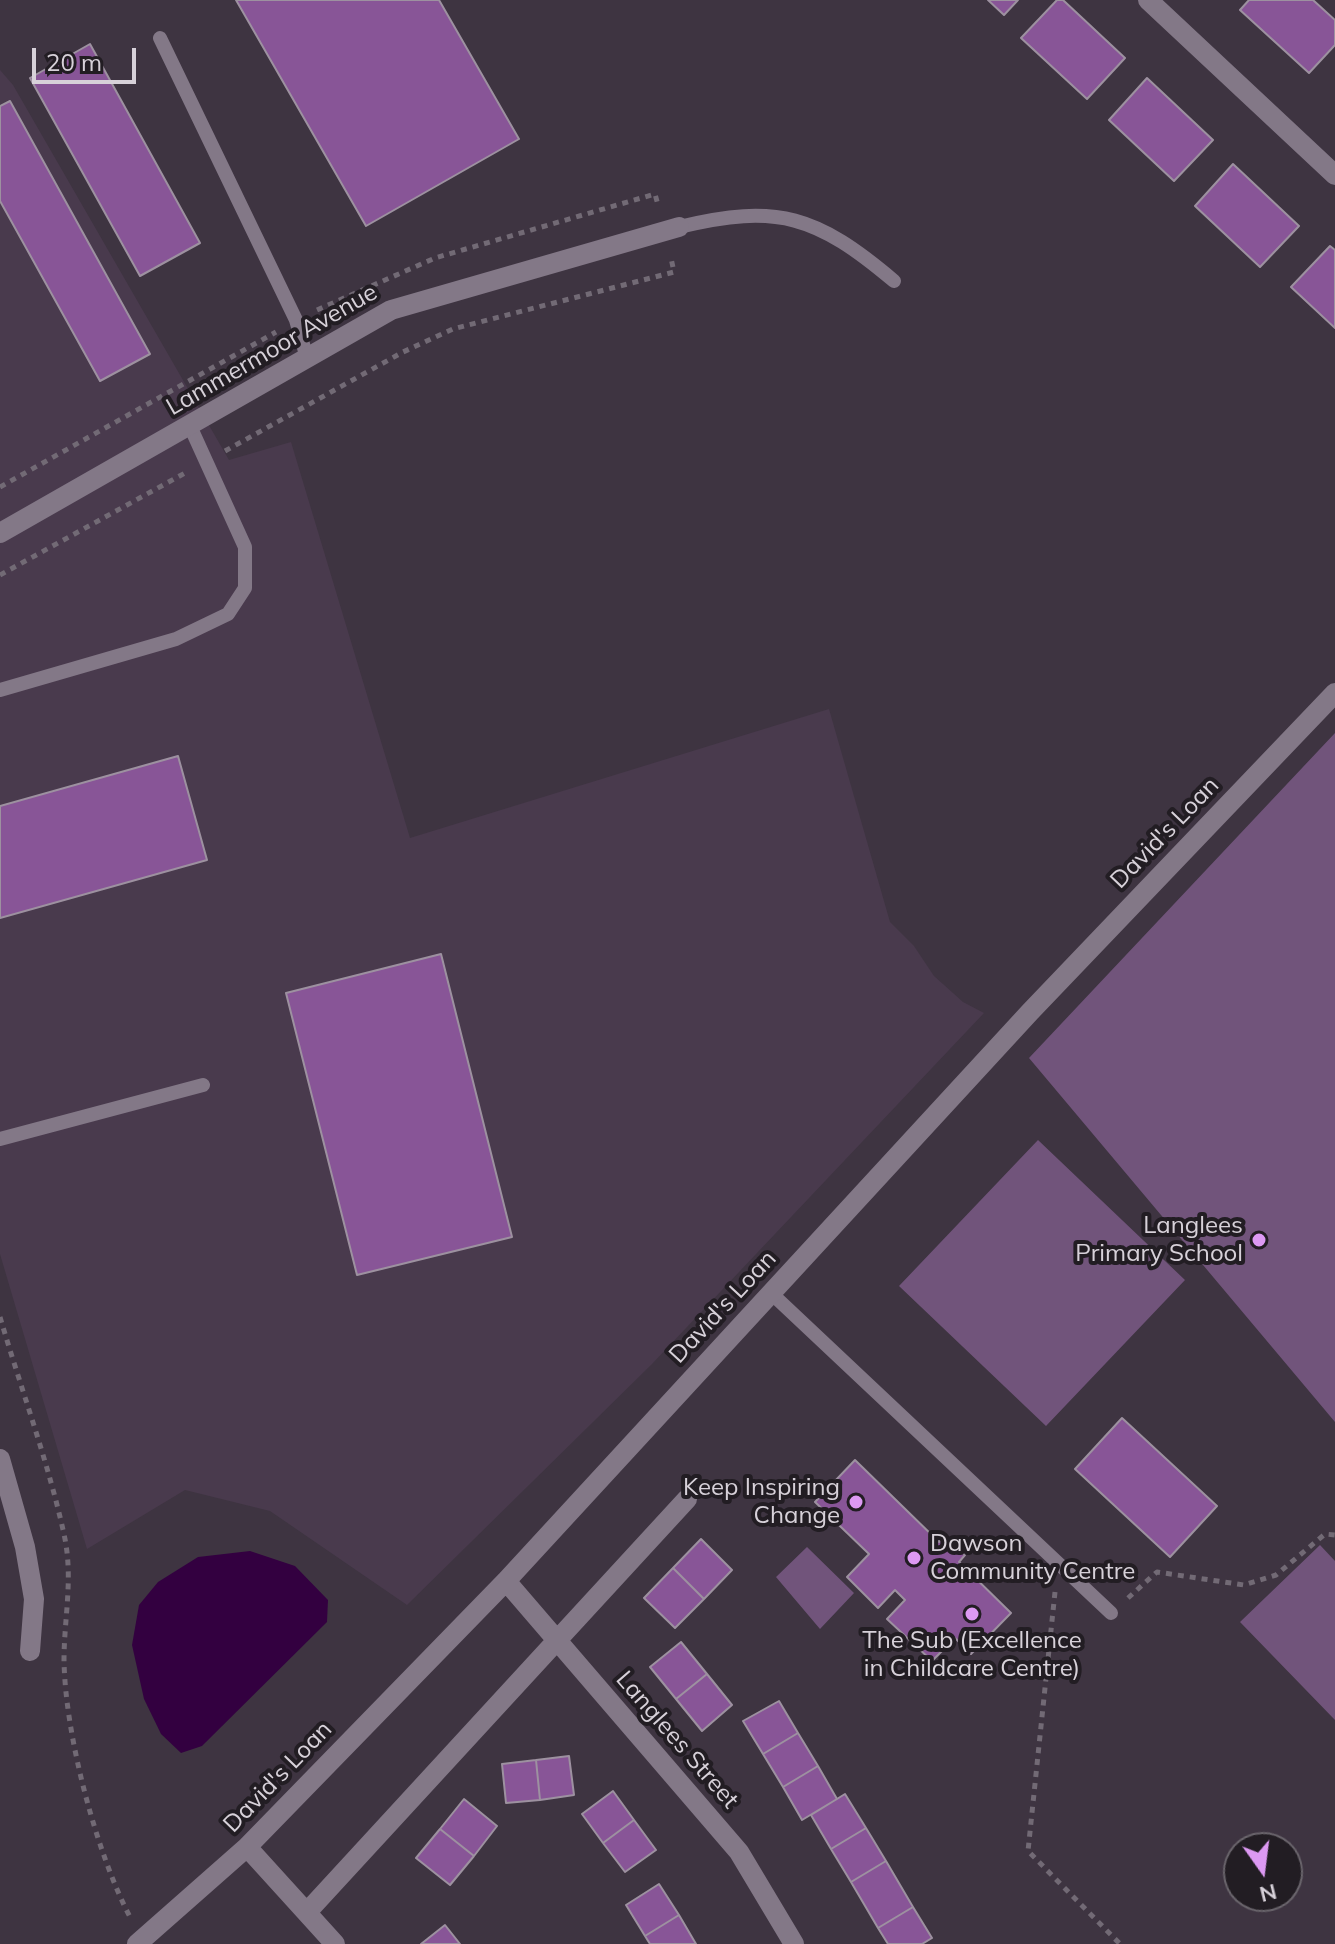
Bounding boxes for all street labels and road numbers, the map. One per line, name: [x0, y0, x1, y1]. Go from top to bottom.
street label: Lammermoor Avenue: [162, 278, 382, 422]
street label: David's Loan: [1105, 771, 1225, 895]
street label: David's Loan: [663, 1245, 783, 1369]
street label: Langlees Street: [610, 1666, 744, 1814]
street label: David's Loan: [218, 1715, 338, 1839]

